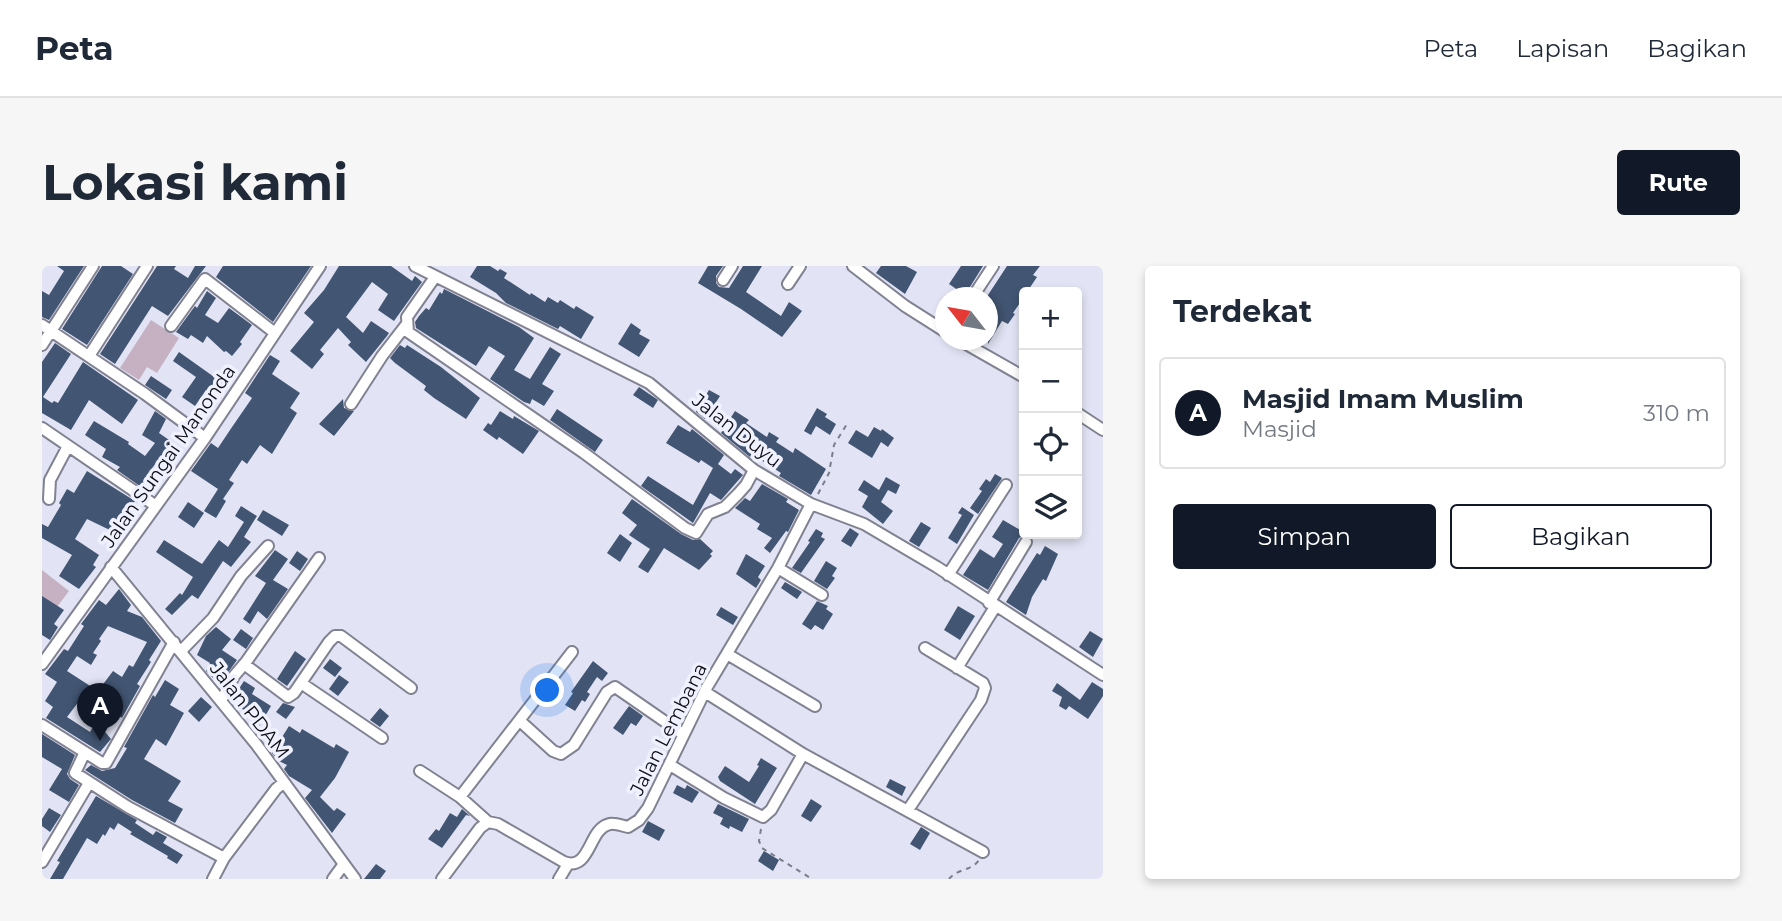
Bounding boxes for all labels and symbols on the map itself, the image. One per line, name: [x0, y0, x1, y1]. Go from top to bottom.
north arrow: [935, 287, 998, 350]
street label: Jalan Sungai Manonda: [96, 361, 240, 553]
street label: Jalan Duyu: [687, 388, 786, 472]
street label: Jalan PDAM: [204, 657, 294, 763]
street label: Jalan Lembana: [625, 659, 712, 800]
your location: [530, 673, 564, 707]
pin: A: [77, 683, 123, 741]

